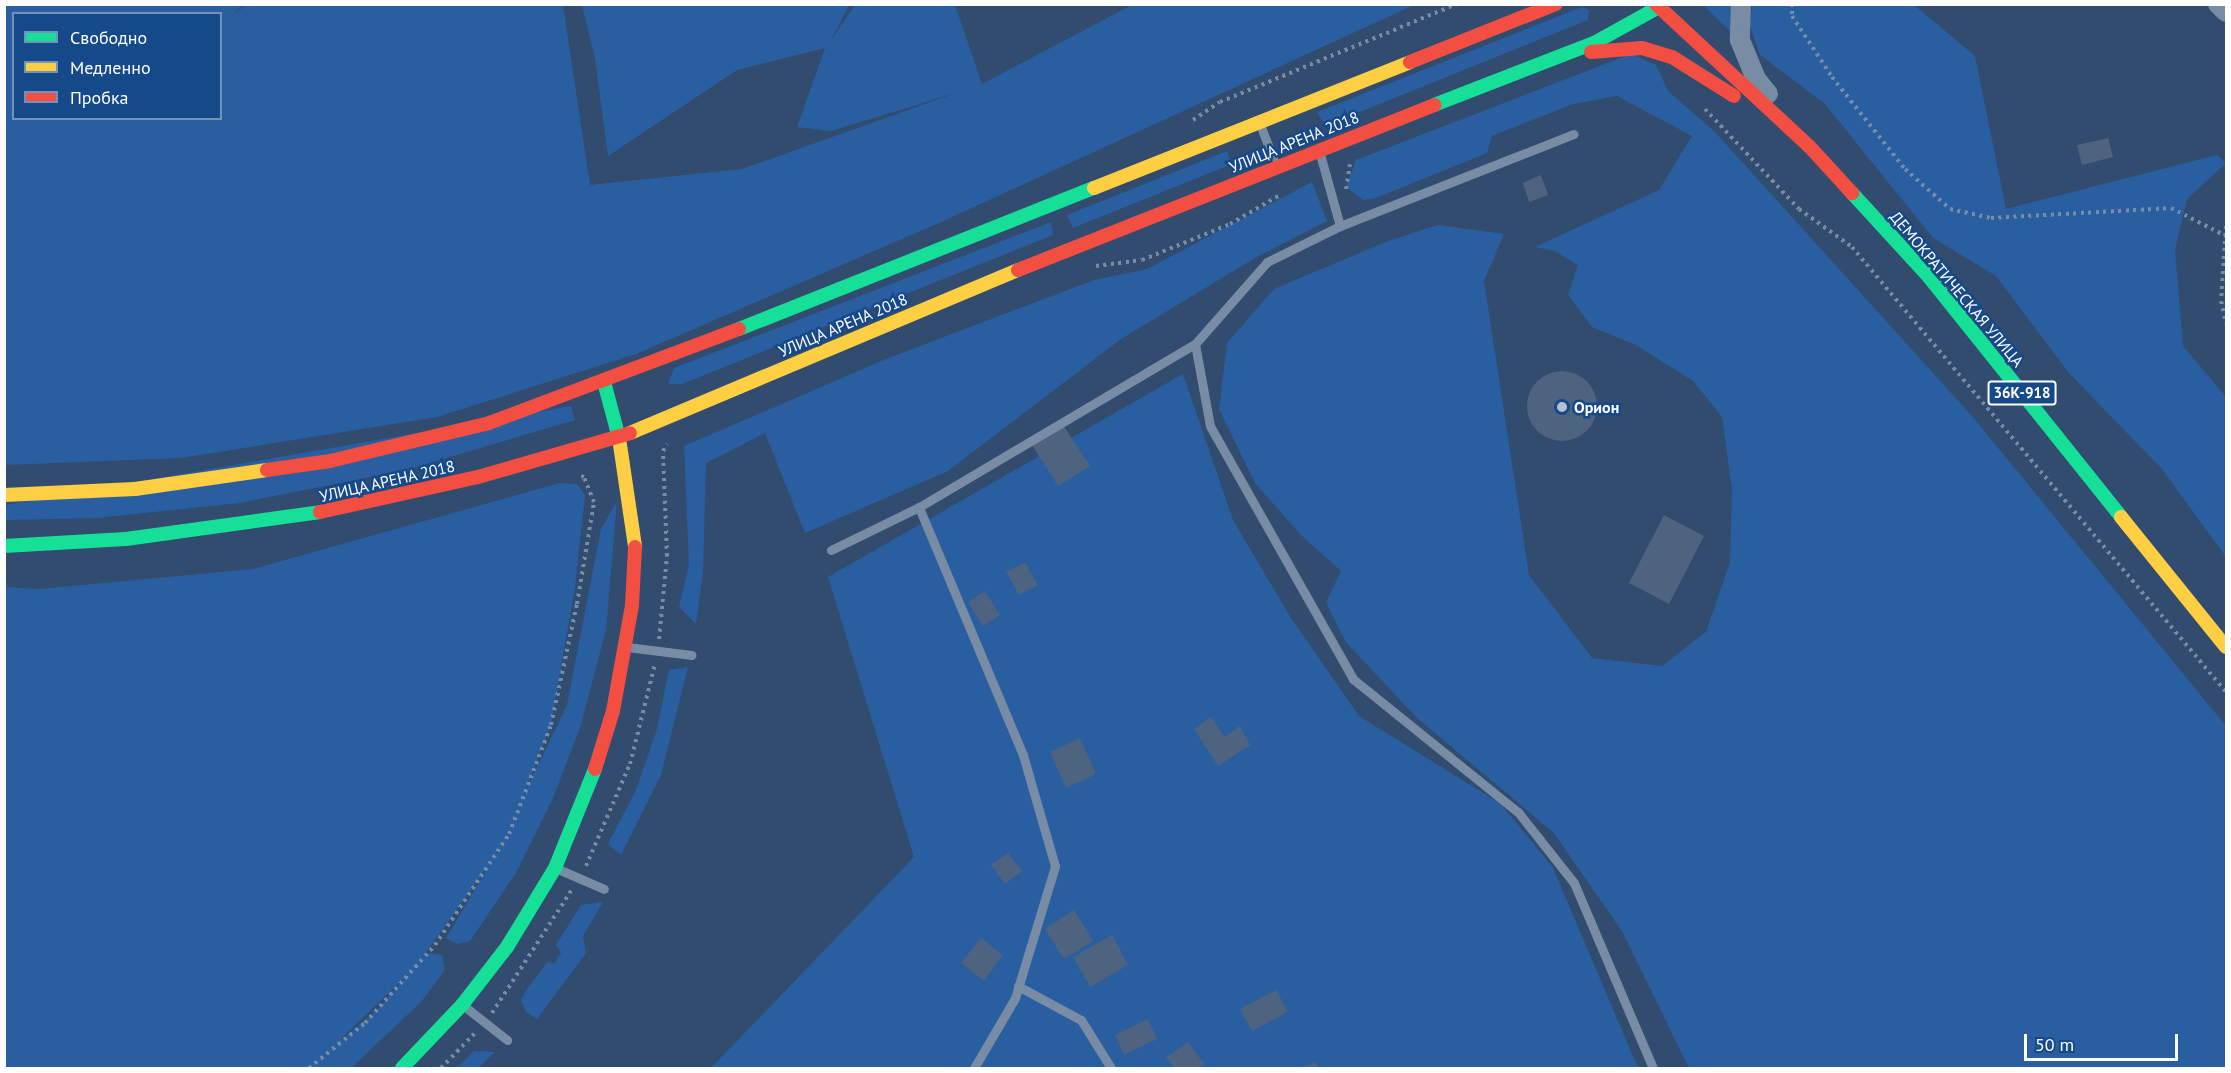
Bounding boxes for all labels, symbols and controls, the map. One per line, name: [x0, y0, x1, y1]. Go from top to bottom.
legend: [12, 12, 222, 120]
text: Свободно: [70, 26, 147, 49]
text: Медленно: [70, 56, 151, 79]
text: Пробка: [70, 86, 128, 109]
street label: УЛИЦА АРЕНА 2018: [1225, 107, 1363, 177]
street label: ДЕМОКРАТИЧЕСКАЯ УЛИЦА: [1886, 207, 2028, 371]
street label: УЛИЦА АРЕНА 2018: [775, 289, 911, 361]
road number: 36К-918: [1988, 381, 2056, 405]
place label: Орион: [1574, 397, 1619, 417]
marker: Орион: [1555, 400, 1569, 414]
street label: УЛИЦА АРЕНА 2018: [317, 456, 457, 506]
scale bar: [2027, 1022, 2182, 1060]
text: 50 m: [2035, 1033, 2074, 1056]

